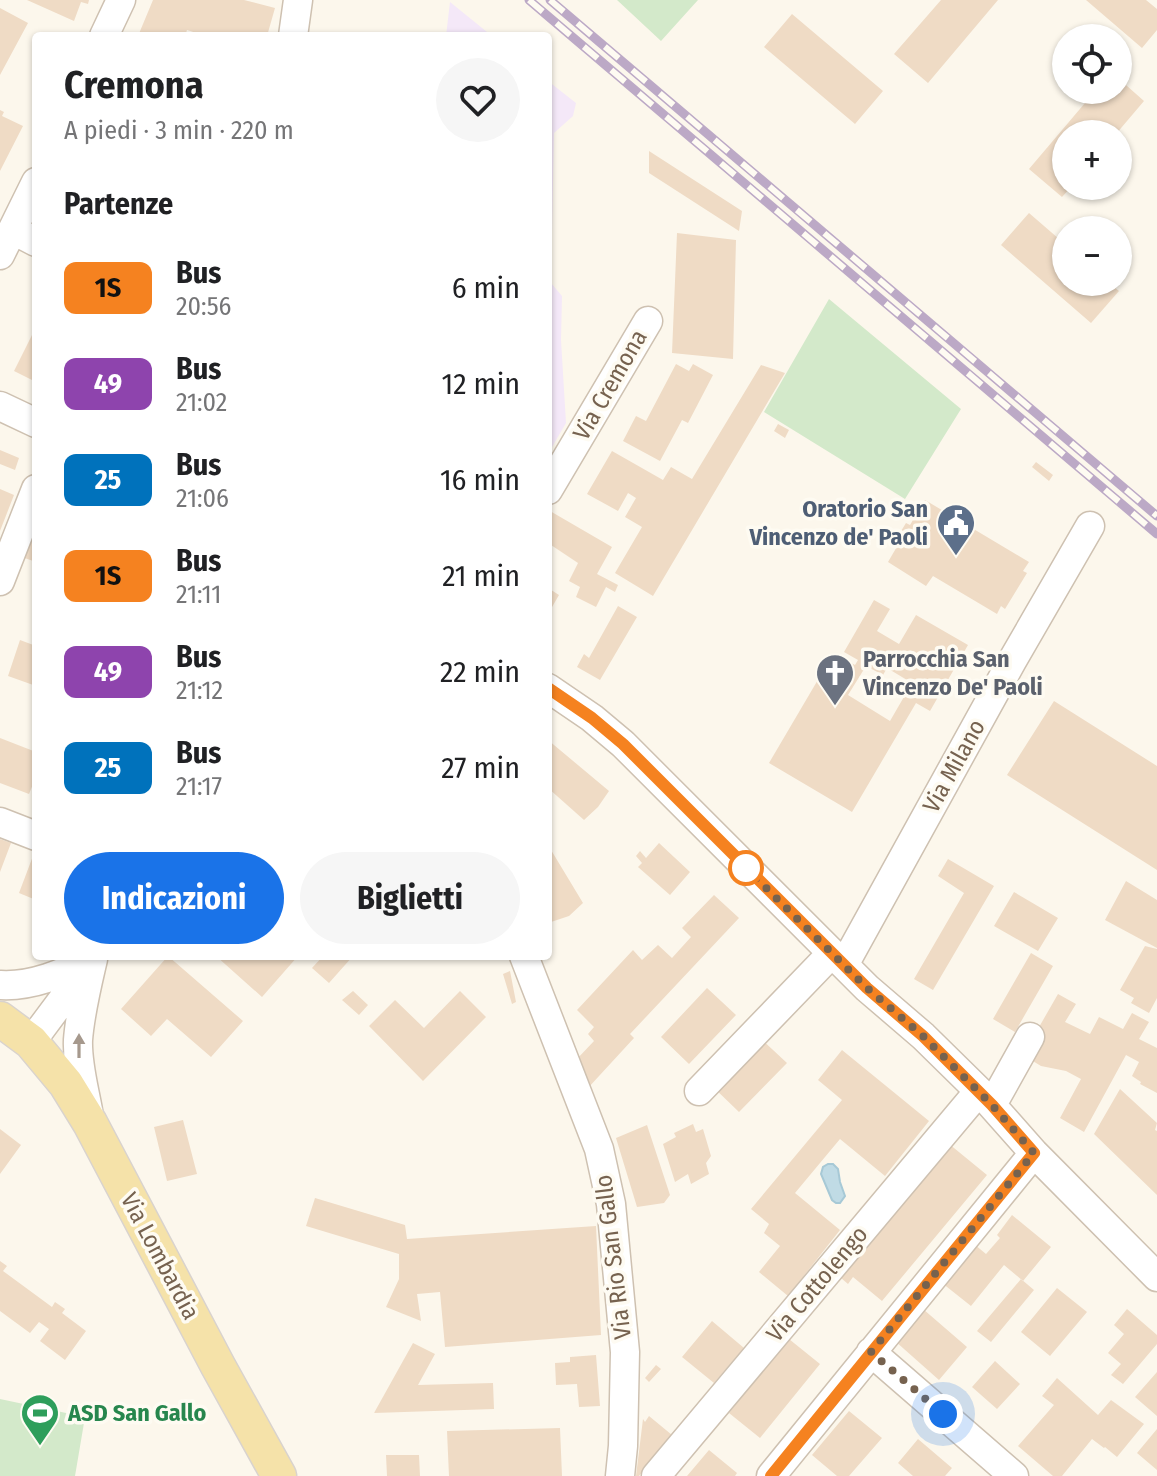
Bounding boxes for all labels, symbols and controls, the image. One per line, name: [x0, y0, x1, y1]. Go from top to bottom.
map controls: [1052, 24, 1132, 296]
button: locate: [1052, 24, 1132, 104]
button: heart: [436, 58, 520, 142]
text: Cremona: [64, 62, 204, 108]
text: A piedi · 3 min · 220 m: [64, 115, 294, 146]
button: +: [1052, 120, 1132, 200]
text: Partenze: [64, 186, 173, 222]
button: −: [1052, 216, 1132, 296]
text: Bus: [176, 255, 221, 291]
text: 6 min: [452, 270, 520, 306]
text: 1S: [95, 271, 121, 304]
text: 20:56: [176, 291, 231, 322]
street label: Via Cremona: [567, 325, 653, 445]
text: Bus: [176, 351, 221, 387]
text: 12 min: [442, 366, 520, 402]
text: 49: [94, 367, 122, 400]
text: 21:02: [176, 387, 227, 418]
text: Bus: [176, 447, 221, 483]
text: 16 min: [440, 462, 520, 498]
text: 25: [95, 463, 121, 496]
text: 21:06: [176, 483, 229, 514]
place label: Oratorio San Vincenzo de' Paoli: [748, 495, 928, 551]
public building icon: Oratorio San Vincenzo de' Paoli: [935, 502, 977, 557]
text: Bus: [176, 543, 221, 579]
text: 21 min: [442, 558, 520, 594]
text: 1S: [95, 559, 121, 592]
text: 21:11: [176, 579, 221, 610]
text: Bus: [176, 639, 221, 675]
place label: Parrocchia San Vincenzo De' Paoli: [862, 645, 1043, 701]
church icon: Parrocchia San Vincenzo De' Paoli: [814, 652, 856, 707]
text: 22 min: [440, 654, 520, 690]
text: 49: [94, 655, 122, 688]
text: 21:12: [176, 675, 223, 706]
street label: Via Milano: [917, 715, 991, 817]
text: Bus: [176, 735, 221, 771]
text: 27 min: [441, 750, 520, 786]
text: 25: [95, 751, 121, 784]
text: 21:17: [176, 771, 222, 802]
unlabelled marker: [729, 851, 763, 885]
button: Indicazioni: [64, 852, 284, 944]
button: Biglietti: [300, 852, 520, 944]
one-way arrow: [73, 1033, 85, 1058]
street label: Via Rio San Gallo: [589, 1173, 637, 1341]
street label: Via Lombardia: [115, 1188, 205, 1324]
street label: Via Cottolengo: [761, 1221, 873, 1347]
sports icon: ASD San Gallo: [19, 1392, 61, 1447]
your location: [923, 1394, 963, 1434]
place label: ASD San Gallo: [67, 1399, 207, 1427]

